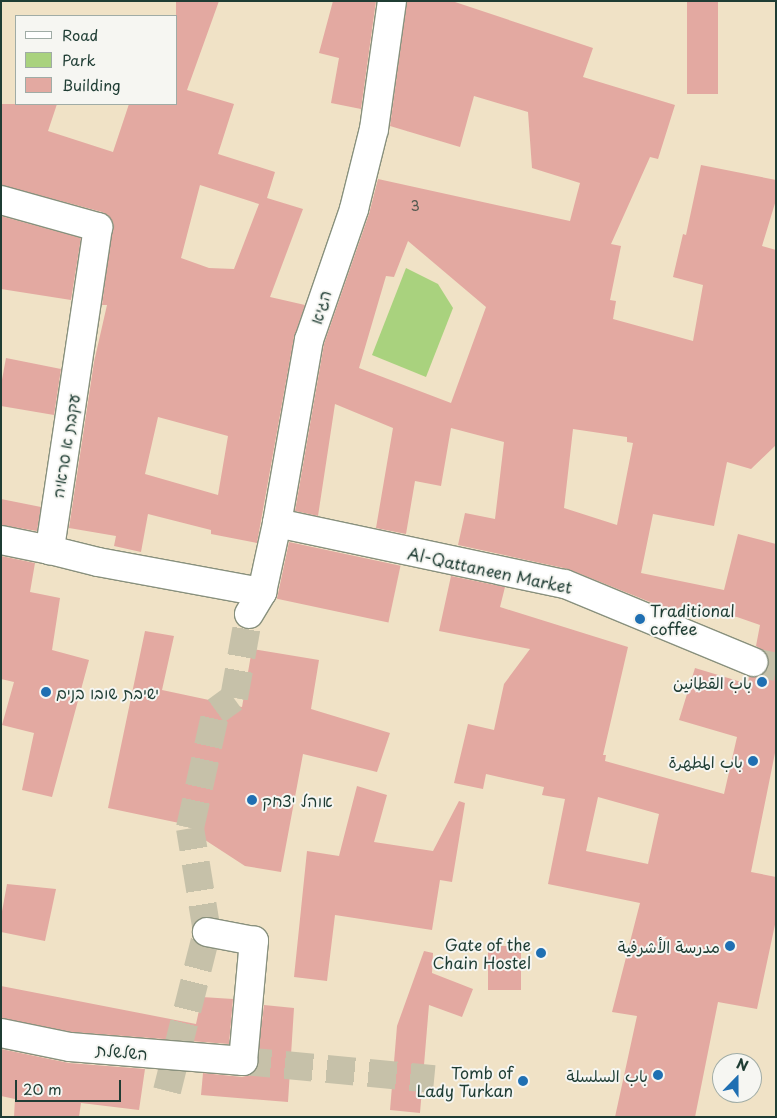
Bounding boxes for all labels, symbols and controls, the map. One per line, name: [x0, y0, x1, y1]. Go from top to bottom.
legend: [15, 15, 178, 105]
text: Road: [62, 23, 98, 46]
text: Park: [62, 48, 96, 71]
text: Building: [62, 73, 121, 96]
house number: 3: [410, 198, 420, 214]
street label: הגיא: [306, 288, 334, 326]
street label: עקבת א סראיה: [47, 393, 83, 499]
street label: Al-Qattaneen Market: [405, 543, 575, 597]
place label: Traditional coffee: [650, 600, 735, 638]
marker: Traditional coffee: [634, 613, 646, 625]
place label: باب القطانين: [673, 672, 752, 692]
marker: باب القطانين: [756, 676, 768, 688]
place label: ישיבת שובו בנים: [56, 682, 159, 702]
marker: ישיבת שובו בנים: [40, 686, 52, 698]
place label: باب المطهرة: [668, 751, 743, 771]
marker: باب المطهرة: [747, 755, 759, 767]
place label: אוהל יצחק: [262, 790, 333, 810]
marker: אוהל יצחק: [246, 794, 258, 806]
place label: Gate of the Chain Hostel: [433, 934, 531, 972]
place label: مدرسة الأشرفية: [618, 936, 720, 956]
marker: مدرسة الأشرفية: [724, 940, 736, 952]
marker: Gate of the Chain Hostel: [535, 947, 547, 959]
street label: השלשלת: [95, 1039, 149, 1063]
north arrow: [712, 1053, 762, 1103]
text: N: [733, 1053, 752, 1076]
place label: Tomb of Lady Turkan: [416, 1062, 513, 1100]
place label: باب السلسلة: [567, 1065, 648, 1085]
marker: باب السلسلة: [652, 1069, 664, 1081]
scale bar: [18, 1070, 124, 1102]
marker: Tomb of Lady Turkan: [517, 1075, 529, 1087]
text: 20 m: [23, 1077, 62, 1100]

